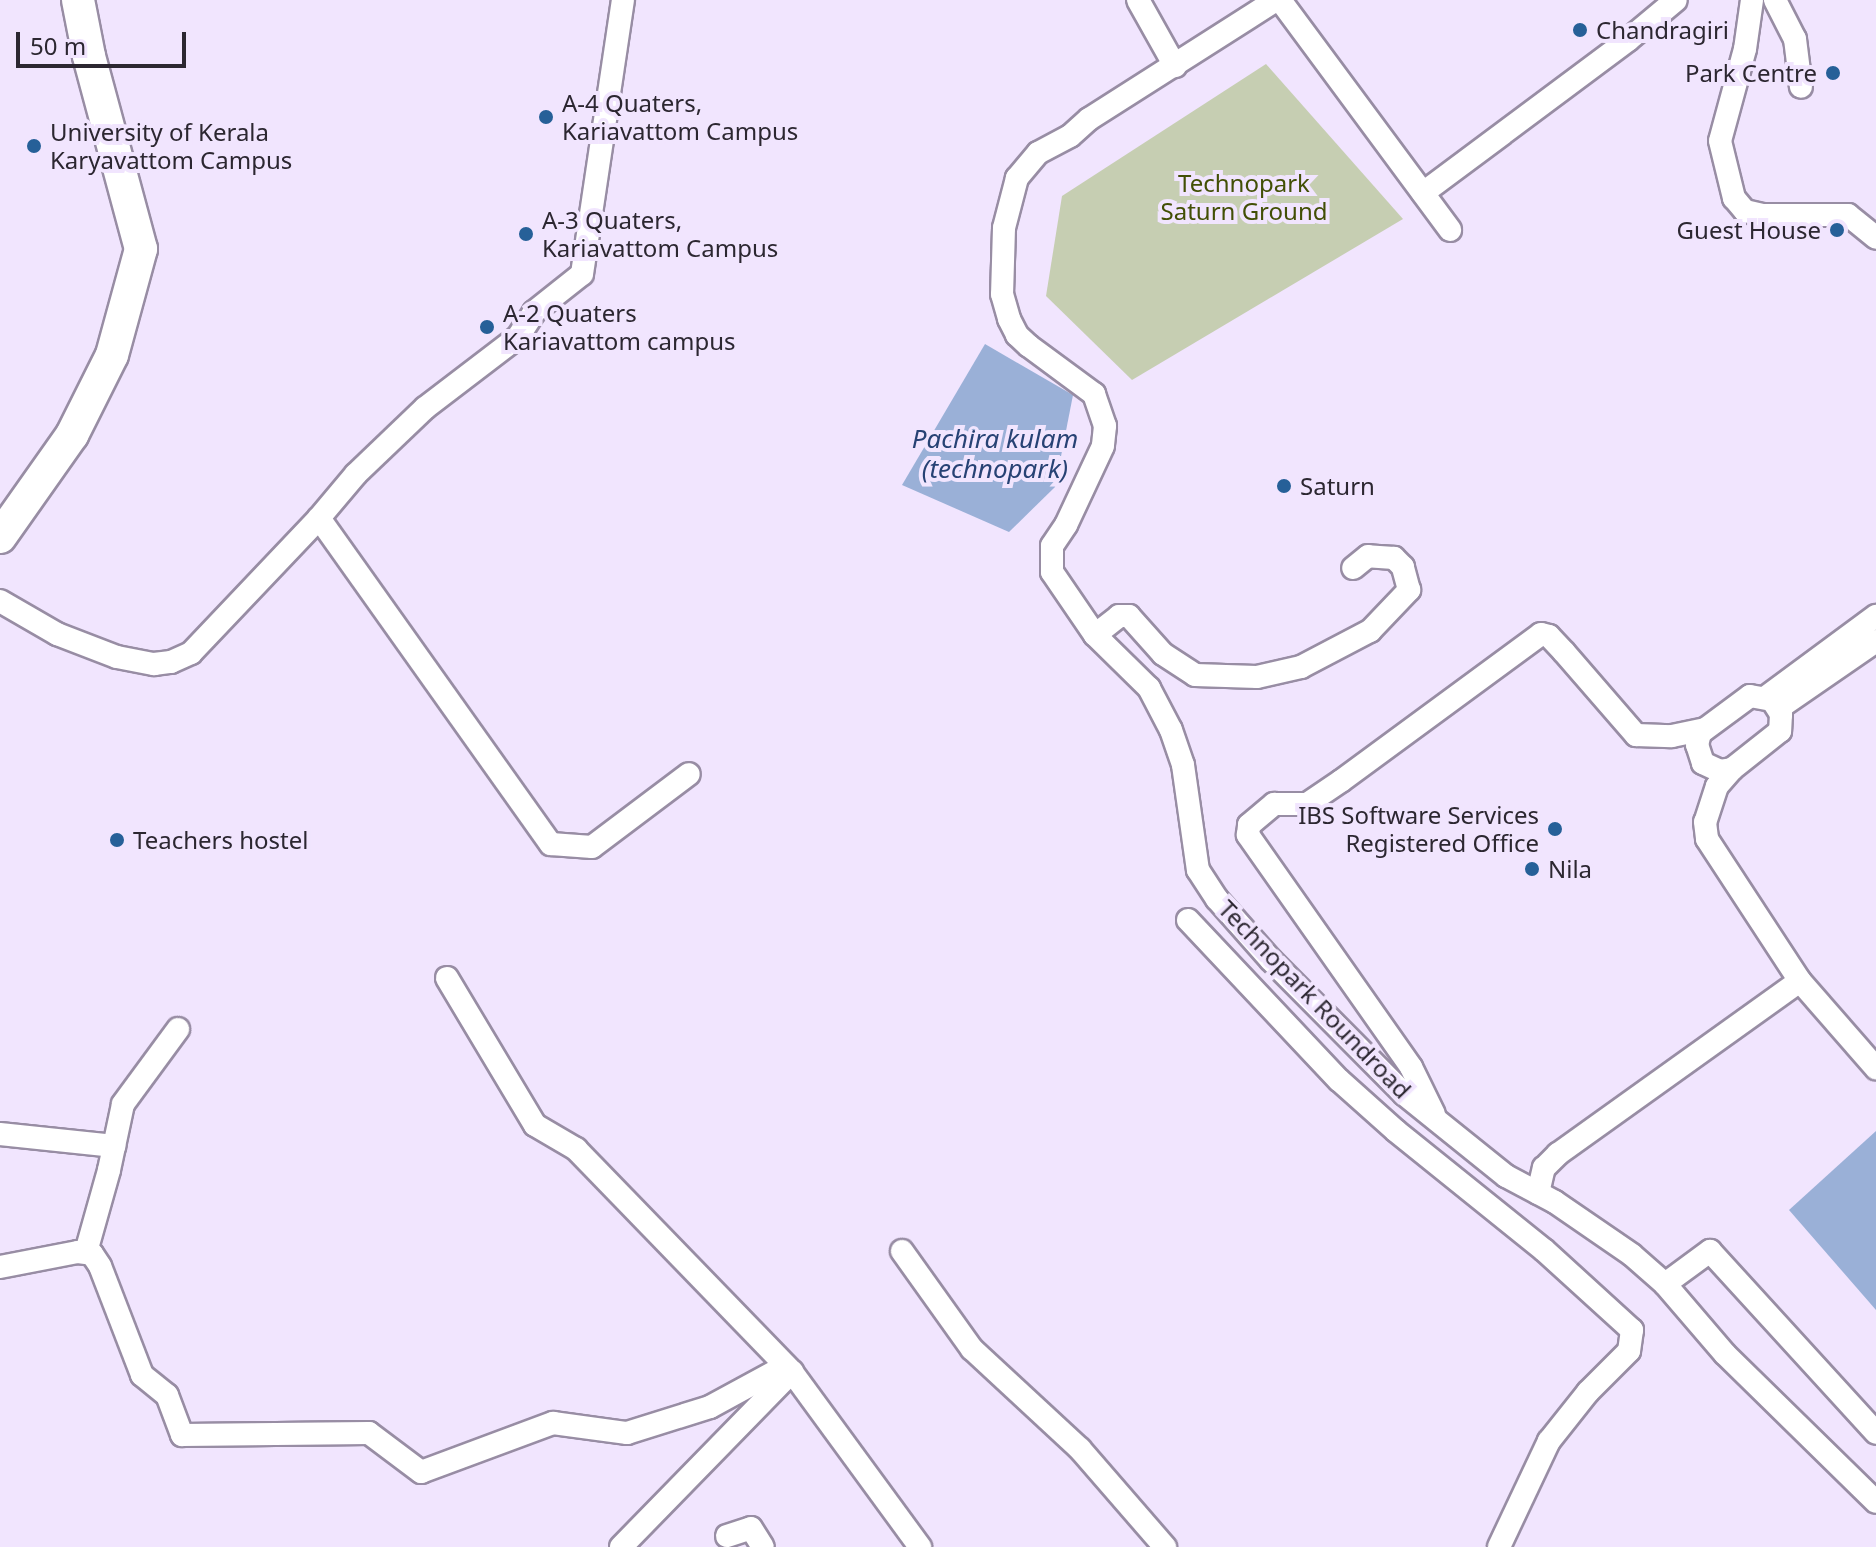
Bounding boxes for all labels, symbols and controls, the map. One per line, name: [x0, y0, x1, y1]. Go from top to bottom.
scale bar: [20, 16, 190, 66]
place label: Chandragiri: [1596, 16, 1729, 44]
marker: Chandragiri: [1571, 21, 1589, 39]
text: 50 m: [30, 29, 86, 62]
place label: Park Centre: [1685, 59, 1817, 87]
marker: Park Centre: [1824, 64, 1842, 82]
place label: A-4 Quaters, Kariavattom Campus: [562, 89, 798, 145]
marker: A-4 Quaters, Kariavattom Campus: [537, 108, 555, 126]
place label: University of Kerala Karyavattom Campus: [50, 118, 292, 174]
marker: University of Kerala Karyavattom Campus: [25, 137, 43, 155]
park label: Technopark Saturn Ground: [1161, 169, 1327, 225]
place label: A-3 Quaters, Kariavattom Campus: [542, 206, 778, 262]
place label: Guest House: [1677, 216, 1821, 244]
marker: Guest House: [1828, 221, 1846, 239]
marker: A-3 Quaters, Kariavattom Campus: [517, 225, 535, 243]
place label: A-2 Quaters Kariavattom campus: [503, 299, 736, 355]
marker: A-2 Quaters Kariavattom campus: [478, 318, 496, 336]
water label: Pachira kulam (technopark): [912, 423, 1078, 484]
place label: Saturn: [1300, 472, 1375, 500]
marker: Saturn: [1275, 477, 1293, 495]
place label: IBS Software Services Registered Office: [1298, 801, 1539, 857]
marker: IBS Software Services Registered Office: [1546, 820, 1564, 838]
place label: Teachers hostel: [133, 826, 308, 854]
marker: Teachers hostel: [108, 831, 126, 849]
place label: Nila: [1548, 855, 1592, 883]
marker: Nila: [1523, 860, 1541, 878]
street label: Technopark Roundroad: [1213, 894, 1417, 1104]

